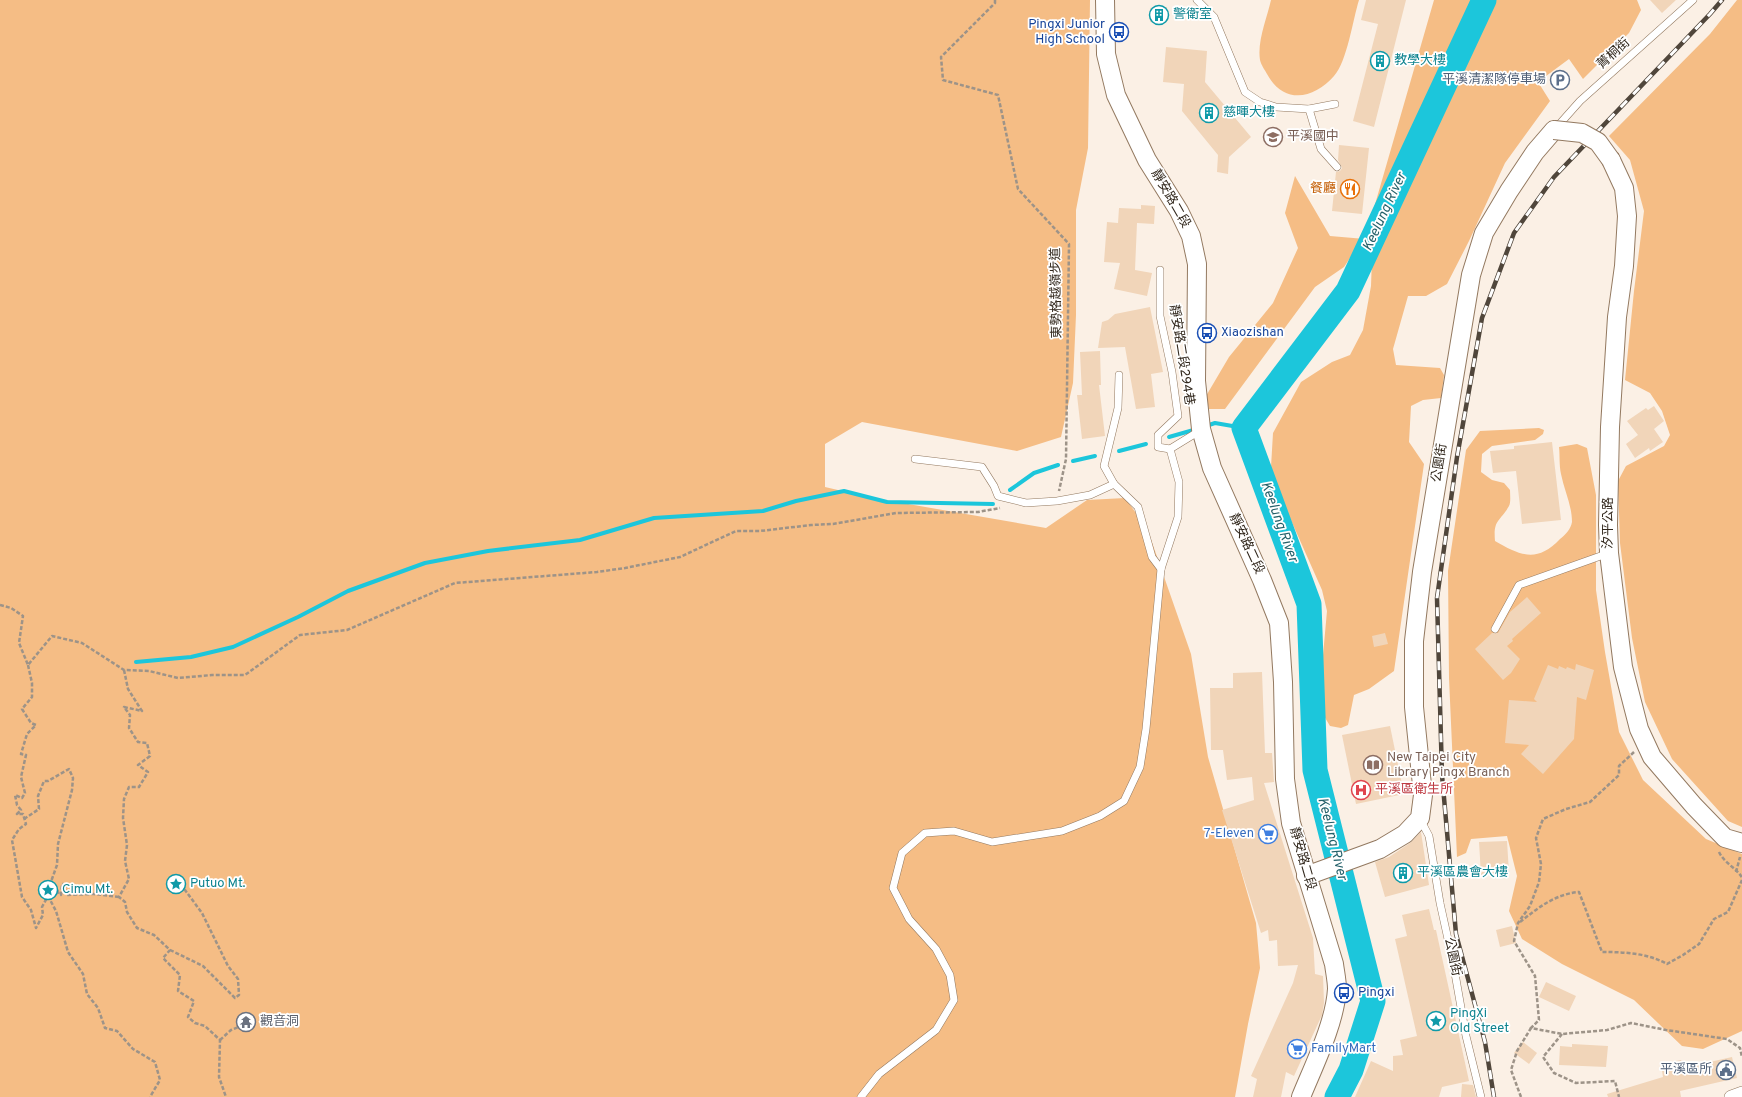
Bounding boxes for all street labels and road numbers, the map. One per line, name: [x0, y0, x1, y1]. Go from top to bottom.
street label: 菁桐街: [1594, 35, 1634, 73]
street label: 靜安路二段: [1147, 167, 1193, 231]
street label: 東勢格越嶺步道: [1048, 247, 1066, 339]
street label: 靜安路二段294巷: [1165, 303, 1197, 407]
street label: 公園街: [1429, 442, 1451, 484]
street label: 汐平公路: [1600, 497, 1617, 549]
street label: 靜安路二段: [1225, 511, 1267, 577]
street label: 靜安路二段: [1285, 826, 1319, 892]
street label: 公園街: [1440, 936, 1464, 978]

